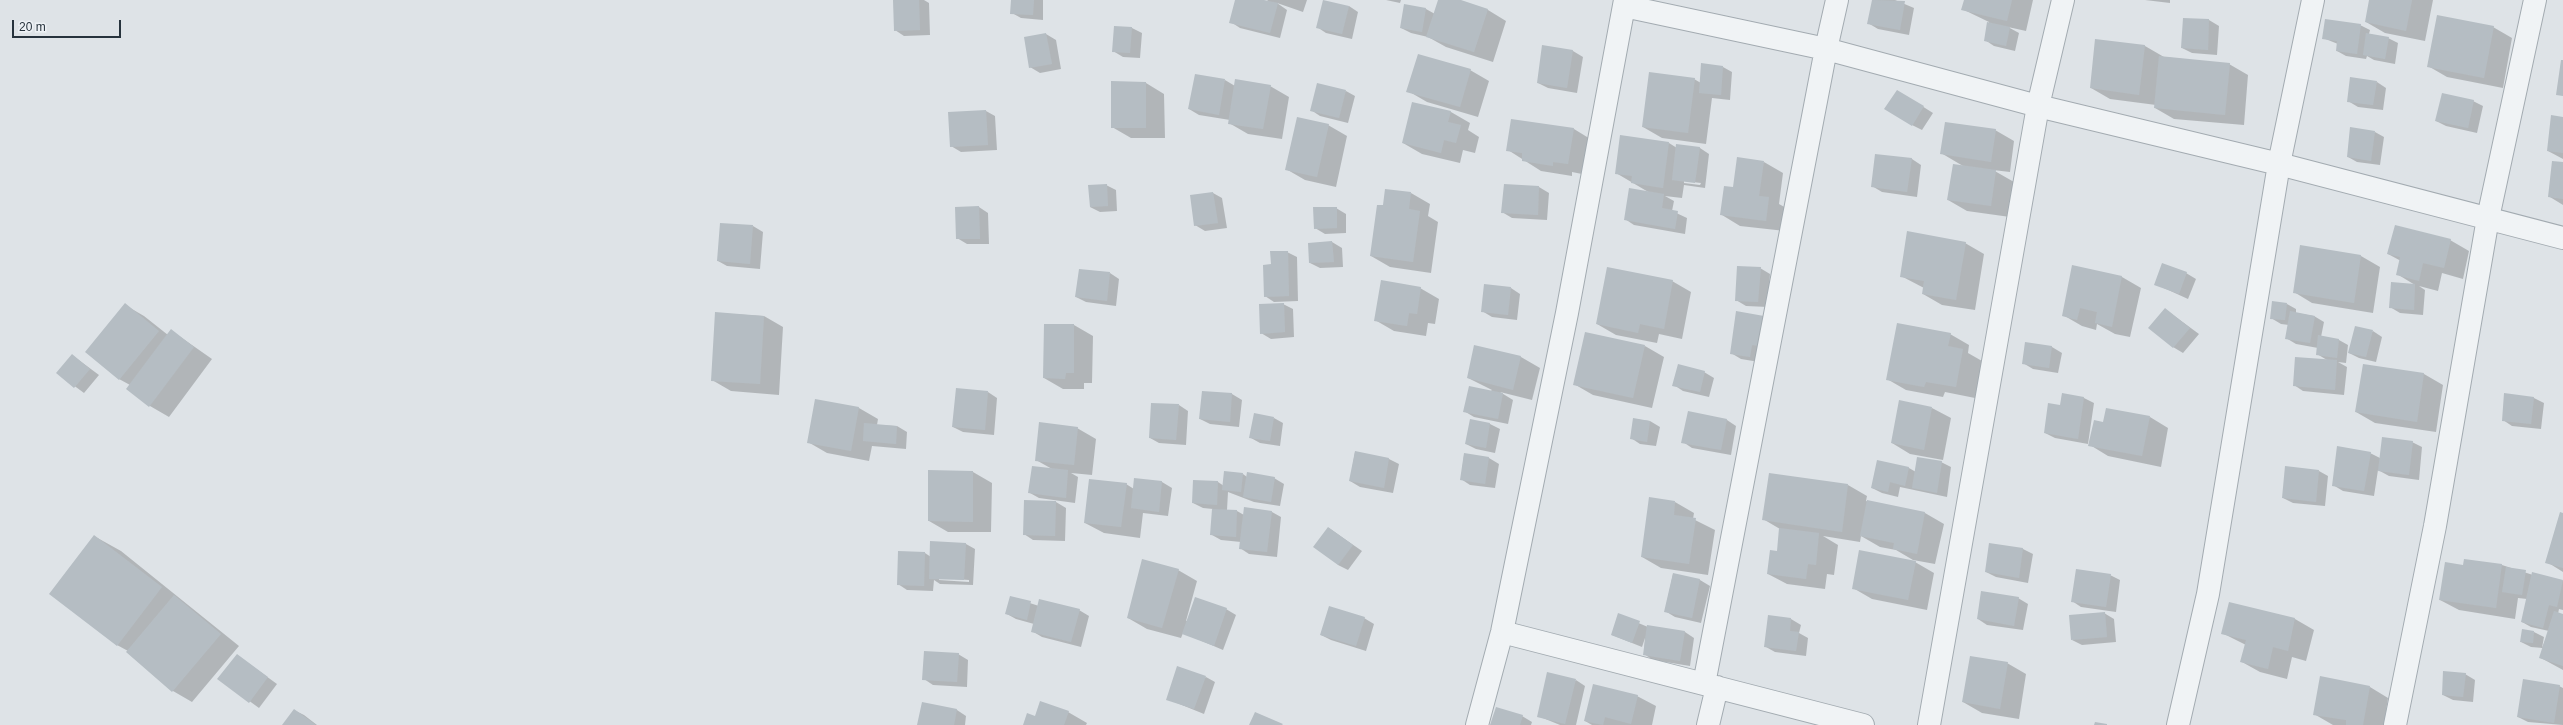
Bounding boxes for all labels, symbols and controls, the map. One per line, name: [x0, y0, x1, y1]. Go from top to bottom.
scale bar: [14, 12, 123, 38]
text: 20 m: [19, 20, 46, 34]

